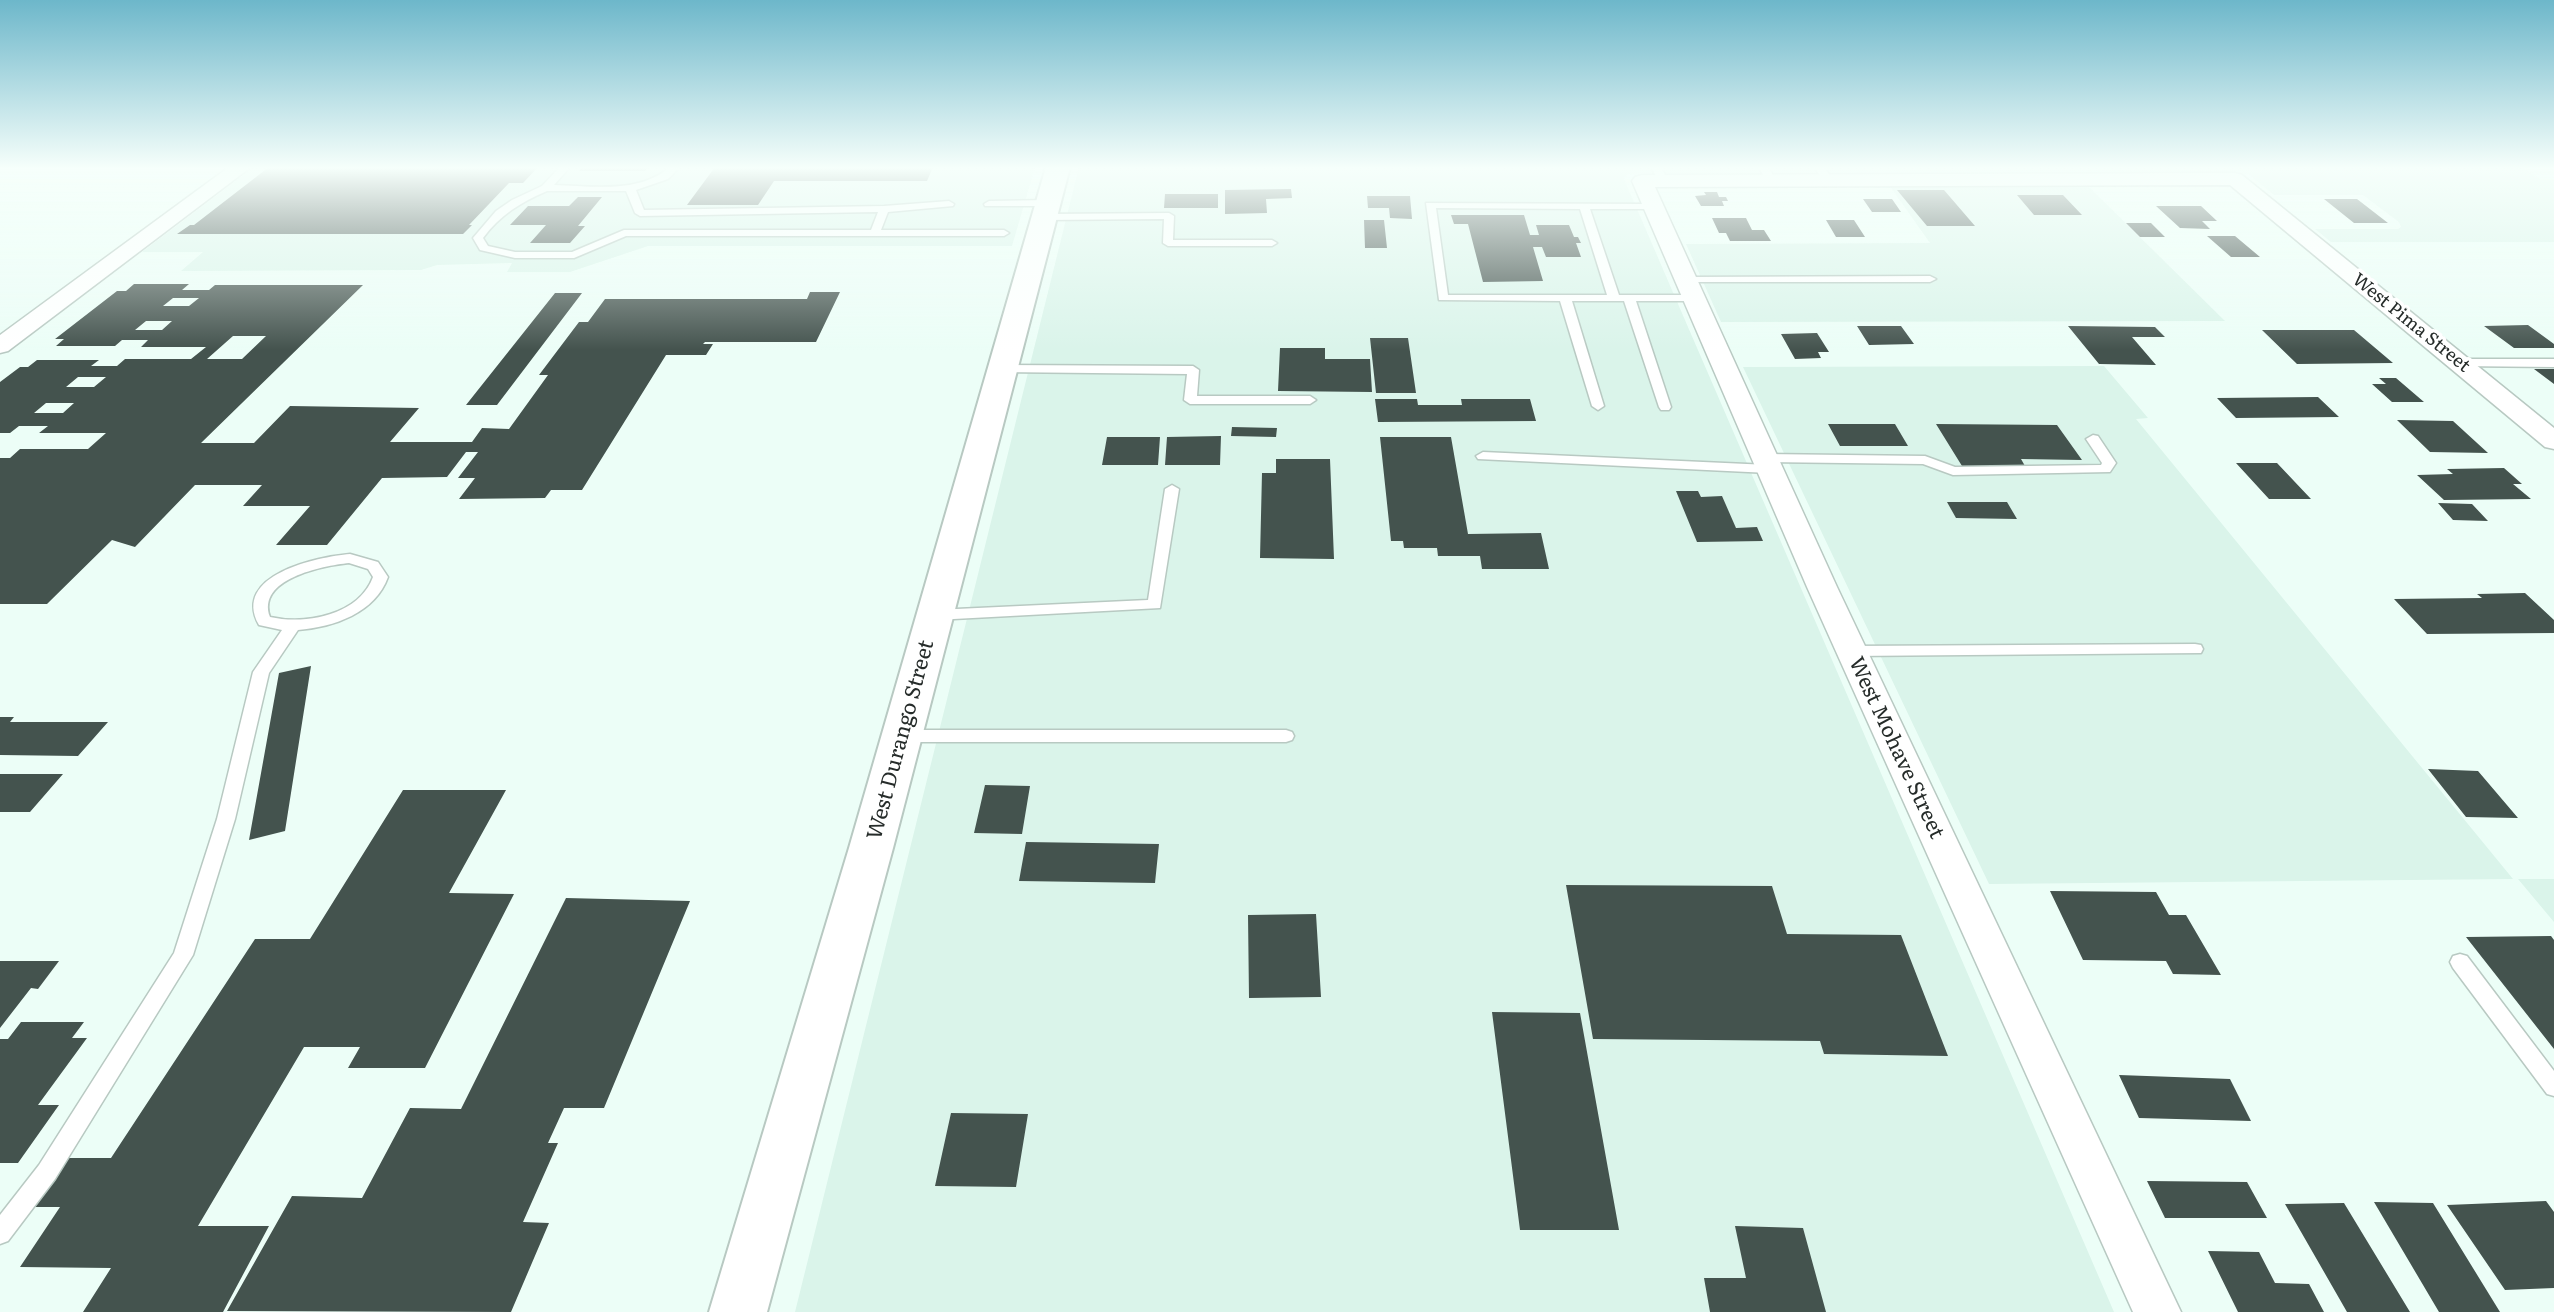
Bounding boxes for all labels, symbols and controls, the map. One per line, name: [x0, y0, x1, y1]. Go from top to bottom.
street label: West Pima Street: [2348, 269, 2474, 377]
street label: West Durango Street: [862, 637, 940, 843]
street label: West Mohave Street: [1843, 653, 1949, 843]

